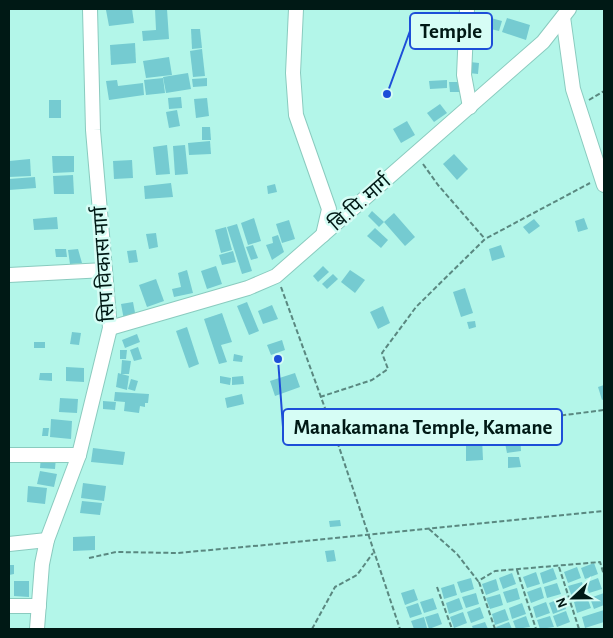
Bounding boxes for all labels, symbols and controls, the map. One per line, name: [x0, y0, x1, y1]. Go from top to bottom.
callout: Temple: [410, 13, 492, 49]
text: Temple: [420, 21, 482, 42]
street label: बि.पि. मार्ग: [324, 168, 395, 235]
street label: सिप विकास मार्ग: [87, 205, 118, 322]
callout: Manakamana Temple, Kamane: [283, 409, 562, 445]
text: Manakamana Temple, Kamane: [294, 417, 553, 438]
north arrow: [548, 573, 598, 623]
text: N: [554, 595, 570, 610]

